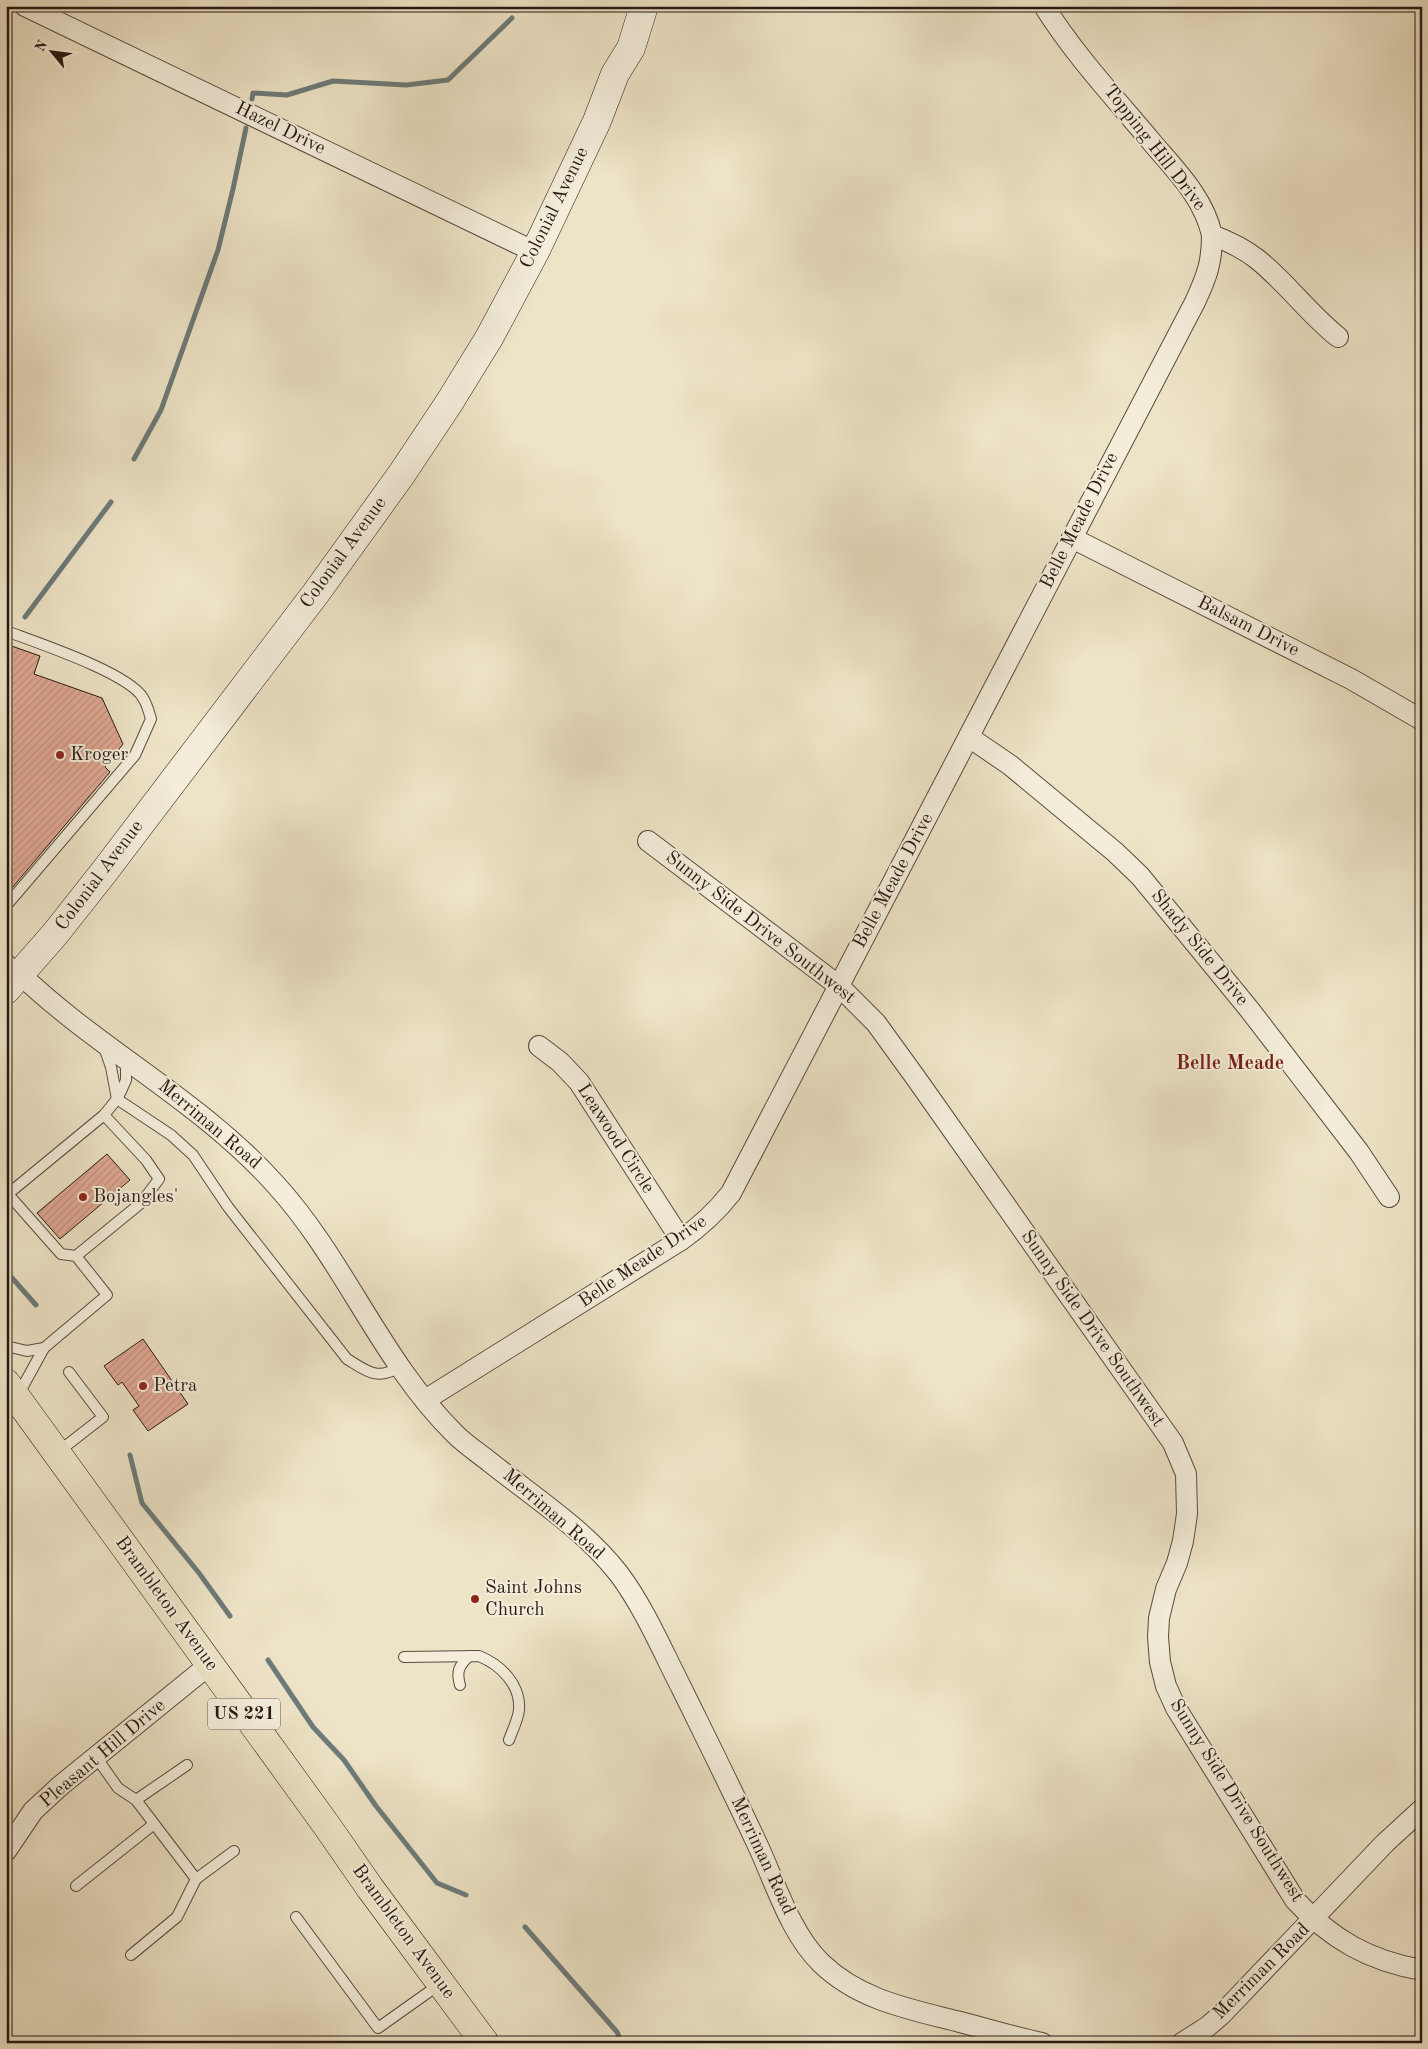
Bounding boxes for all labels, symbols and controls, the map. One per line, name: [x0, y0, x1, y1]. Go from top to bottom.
north arrow: [28, 28, 78, 78]
text: N: [33, 38, 50, 54]
street label: Topping Hill Drive: [1099, 82, 1209, 214]
street label: Hazel Drive: [232, 99, 328, 159]
street label: Colonial Avenue: [517, 144, 593, 272]
street label: Belle Meade Drive: [1038, 450, 1122, 592]
street label: Colonial Avenue: [297, 494, 391, 612]
street label: Balsam Drive: [1194, 593, 1302, 661]
place label: Kroger: [70, 746, 129, 765]
marker: Kroger: [54, 749, 66, 761]
street label: Belle Meade Drive: [850, 810, 938, 952]
street label: Colonial Avenue: [53, 817, 147, 935]
street label: Sunny Side Drive Southwest: [661, 848, 859, 1008]
street label: Shady Side Drive: [1147, 886, 1251, 1010]
district label: Belle Meade: [1176, 1054, 1284, 1074]
street label: Merriman Road: [154, 1077, 264, 1173]
street label: Leawood Circle: [573, 1081, 657, 1197]
place label: Bojangles': [93, 1188, 178, 1207]
marker: Bojangles': [77, 1191, 89, 1203]
street label: Belle Meade Drive: [576, 1212, 710, 1312]
street label: Sunny Side Drive Southwest: [1017, 1227, 1167, 1431]
place label: Petra: [153, 1377, 198, 1396]
marker: Petra: [137, 1380, 149, 1392]
street label: Merriman Road: [499, 1466, 608, 1564]
street label: Brambleton Avenue: [111, 1533, 221, 1675]
place label: Saint Johns Church: [485, 1579, 582, 1620]
marker: Saint Johns Church: [469, 1593, 481, 1605]
street label: Pleasant Hill Drive: [37, 1696, 169, 1812]
street label: Sunny Side Drive Southwest: [1166, 1696, 1306, 1906]
road number: US 221: [208, 1698, 280, 1730]
street label: Merriman Road: [726, 1794, 798, 1918]
street label: Brambleton Avenue: [348, 1861, 458, 2003]
street label: Merriman Road: [1210, 1920, 1314, 2024]

